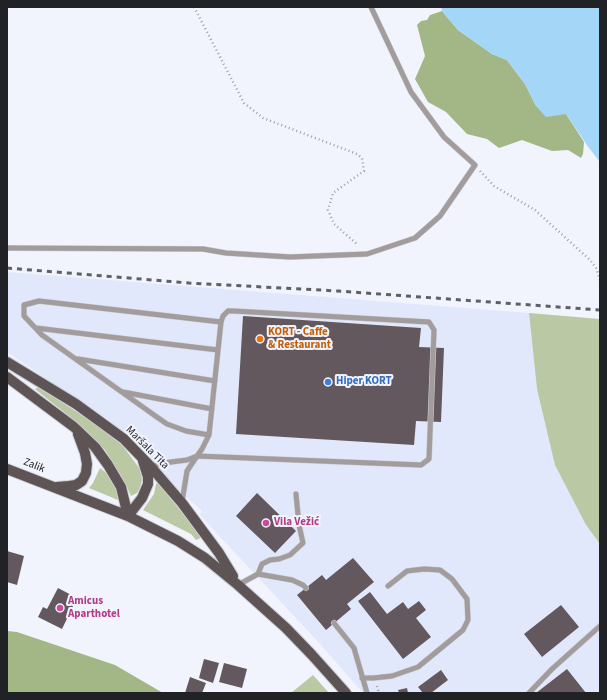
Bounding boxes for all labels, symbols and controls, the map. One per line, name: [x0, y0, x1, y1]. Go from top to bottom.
place label: KORT - Caffe & Restaurant: [268, 326, 331, 352]
marker: KORT - Caffe & Restaurant: [255, 334, 265, 344]
place label: Hiper KORT: [336, 375, 392, 389]
marker: Hiper KORT: [323, 377, 333, 387]
street label: Maršala Tita: [123, 424, 171, 472]
street label: Zalik: [21, 456, 47, 476]
place label: Vila Vežić: [274, 516, 319, 530]
marker: Vila Vežić: [261, 518, 271, 528]
place label: Amicus Aparthotel: [68, 595, 120, 621]
marker: Amicus Aparthotel: [55, 603, 65, 613]

